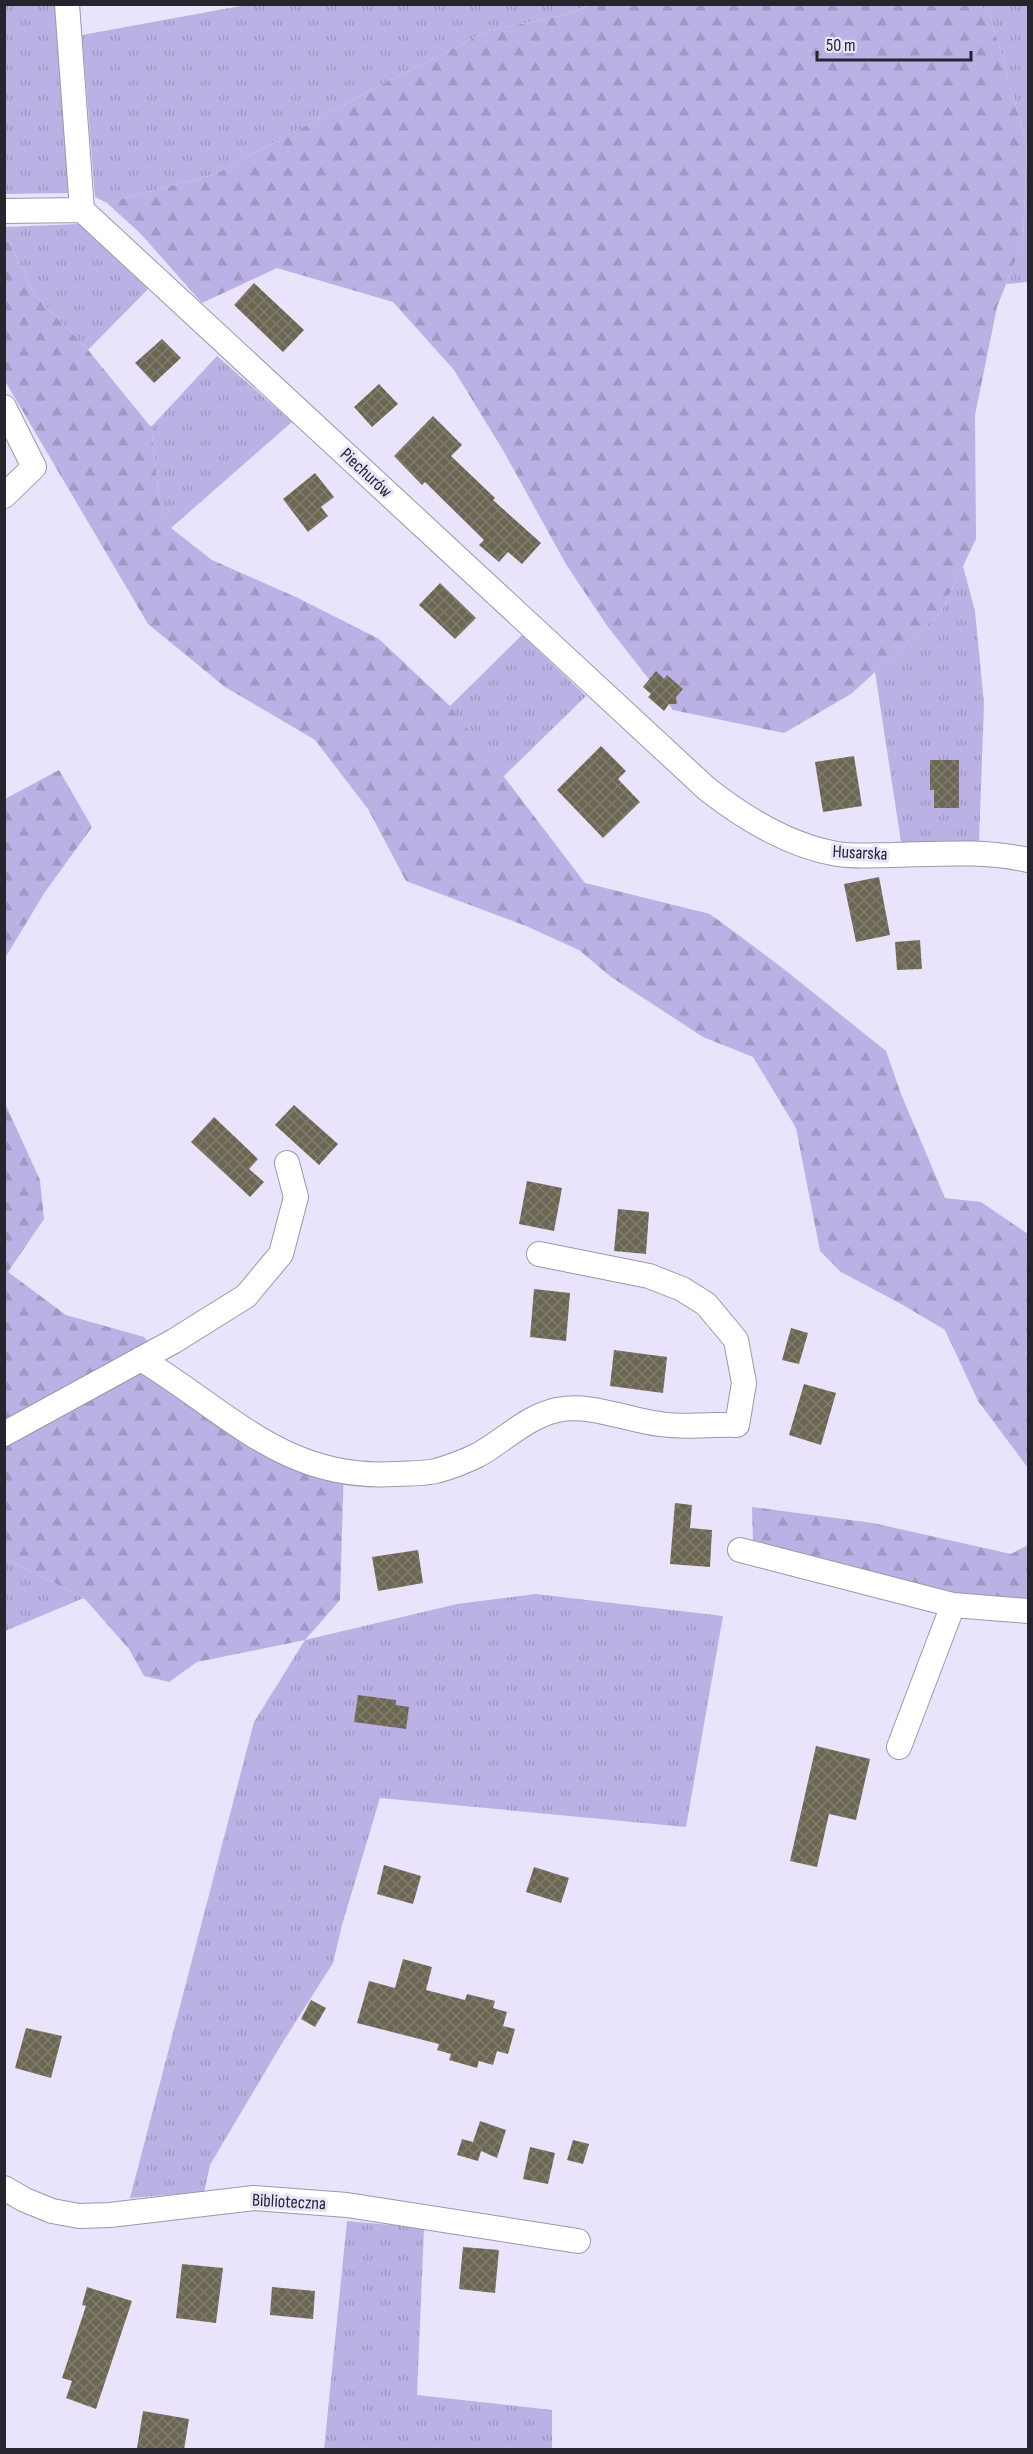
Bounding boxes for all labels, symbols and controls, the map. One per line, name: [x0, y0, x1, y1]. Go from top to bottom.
scale bar: [817, 24, 972, 62]
text: 50 m: [826, 35, 856, 56]
street label: Piechurów: [336, 444, 396, 502]
street label: Husarska: [832, 841, 888, 865]
street label: Biblioteczna: [251, 2190, 327, 2214]

